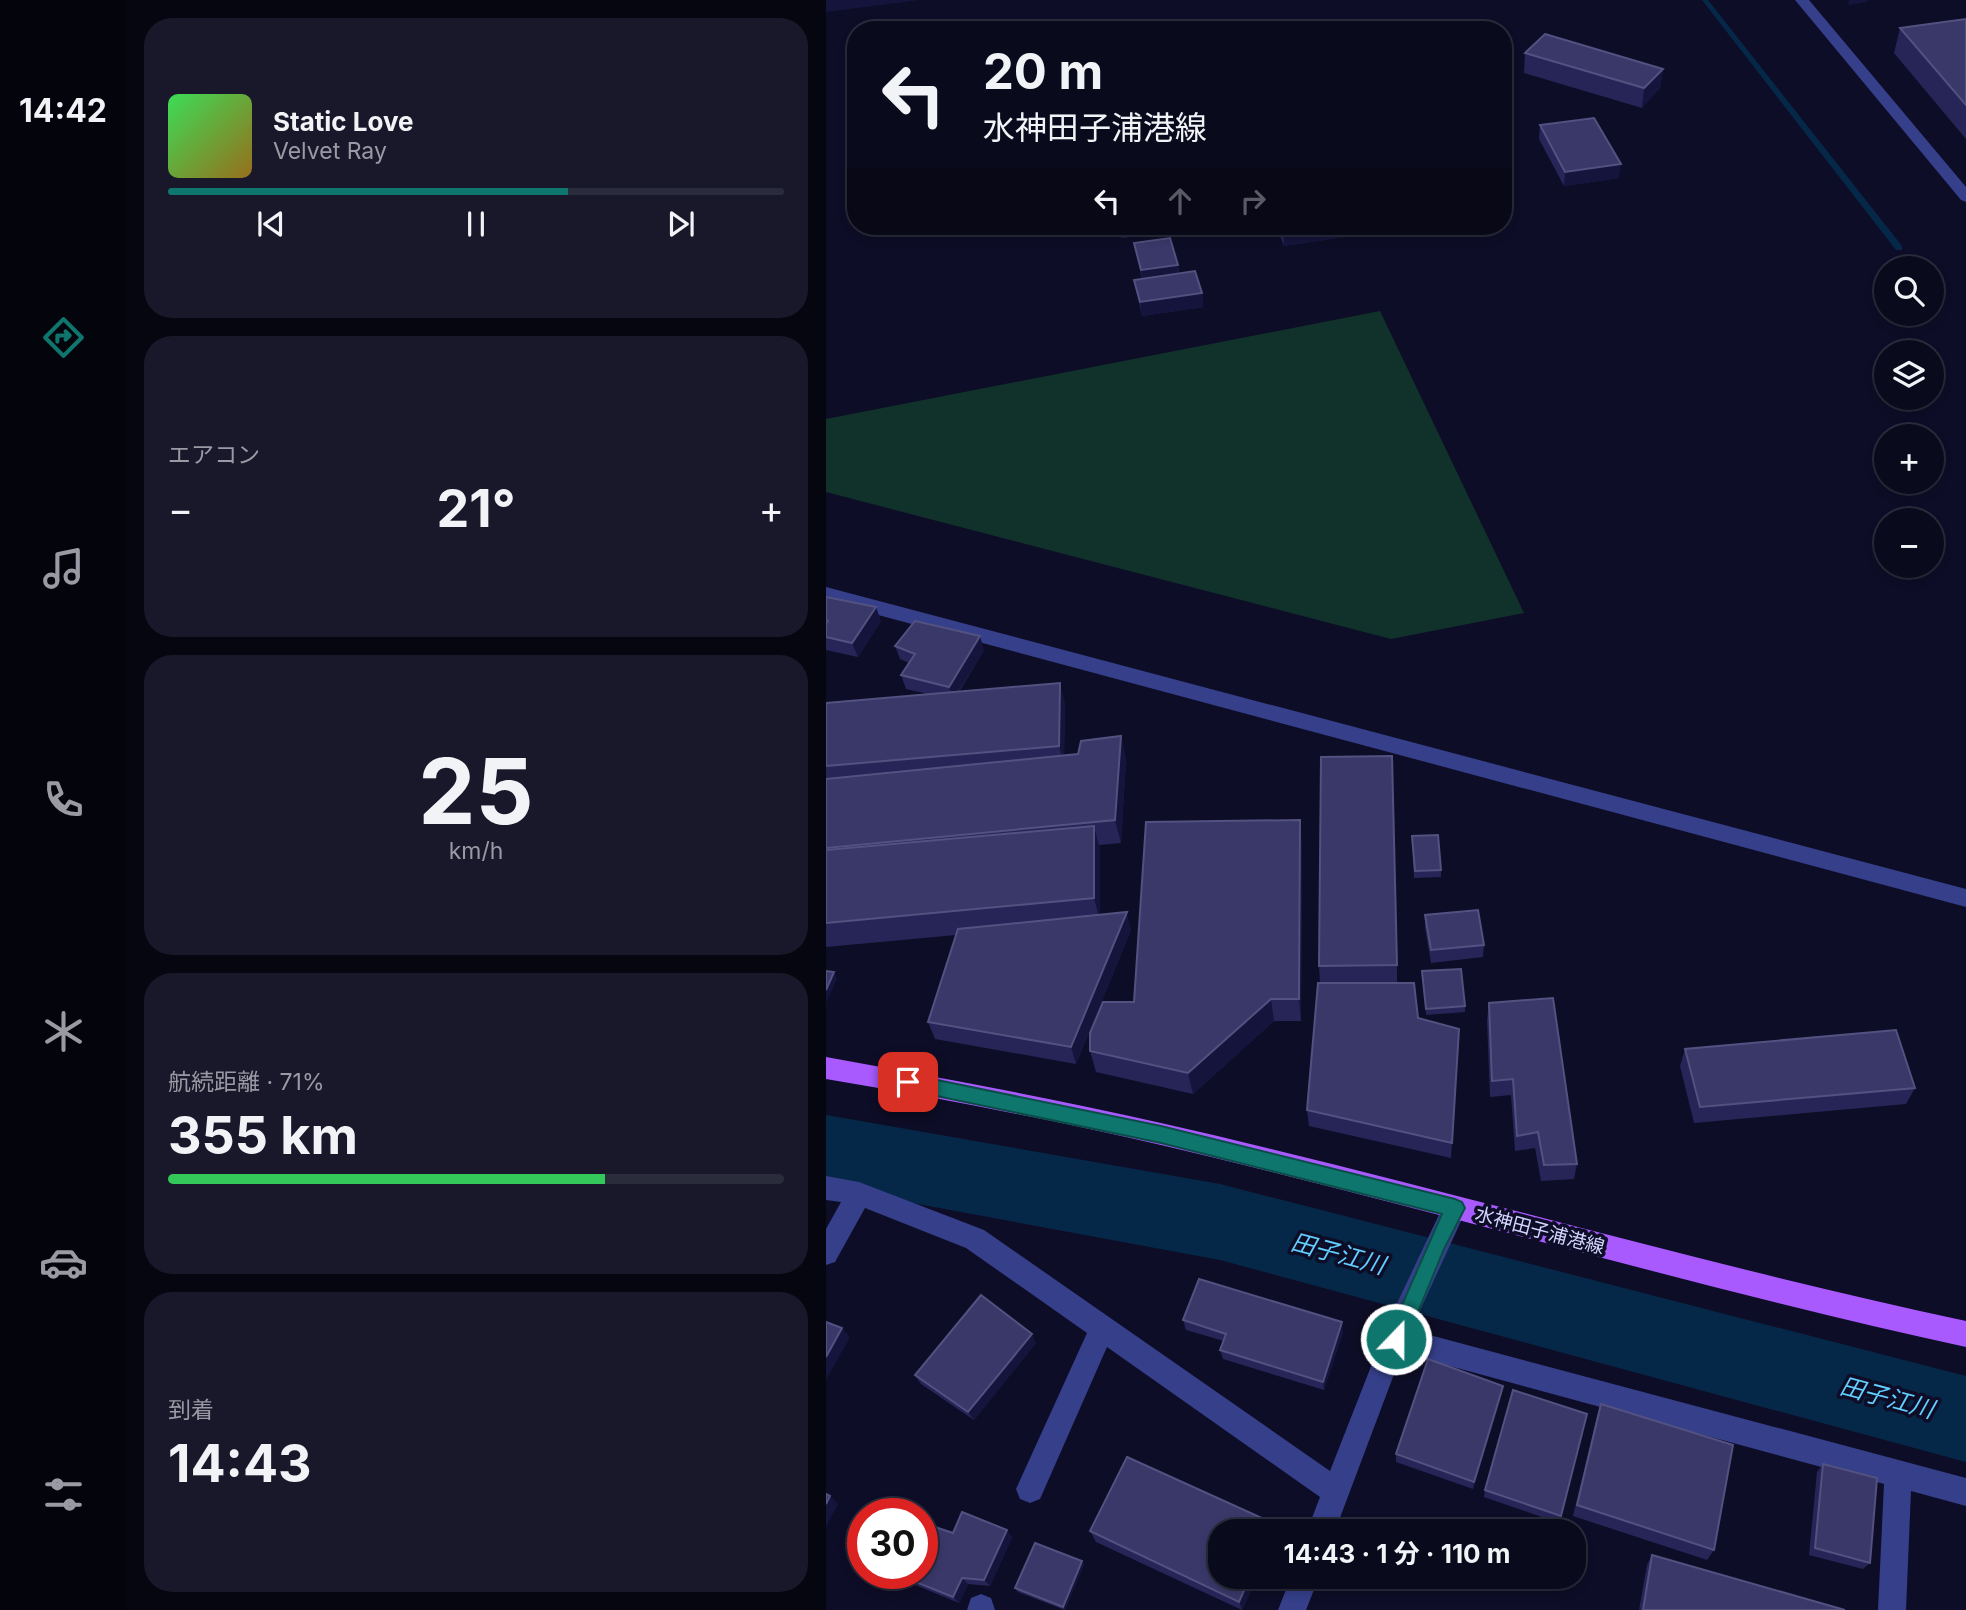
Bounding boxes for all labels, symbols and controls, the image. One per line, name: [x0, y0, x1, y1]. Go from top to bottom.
text: 20 m: [983, 42, 1103, 101]
icon: left: [868, 49, 959, 140]
text: 14:42: [19, 91, 107, 130]
text: Static Love: [273, 106, 414, 137]
text: 水神田子浦港線: [983, 108, 1207, 147]
text: Velvet Ray: [273, 137, 387, 165]
icon: left: [1088, 182, 1126, 220]
icon: ahead: [1161, 182, 1199, 220]
icon: right: [1234, 182, 1272, 220]
icon: previous: [252, 205, 290, 243]
icon: pause: [457, 205, 495, 243]
icon: next: [662, 205, 700, 243]
map controls: [1874, 256, 1944, 578]
button: search: [1874, 256, 1944, 326]
icon: directions: [39, 313, 88, 362]
button: layers: [1874, 340, 1944, 410]
button: +: [1874, 424, 1944, 494]
text: エアコン: [168, 441, 260, 469]
text: 21°: [436, 477, 516, 540]
text: −: [168, 486, 193, 532]
text: +: [759, 486, 784, 532]
button: −: [1874, 508, 1944, 578]
icon: music: [39, 544, 88, 593]
text: 25: [418, 736, 534, 846]
icon: phone: [39, 775, 88, 824]
text: km/h: [449, 837, 503, 865]
icon: climate: [39, 1007, 88, 1056]
pin: [878, 1052, 938, 1112]
icon: arrive: [889, 1063, 927, 1101]
text: 航続距離 · 71%: [168, 1068, 325, 1096]
text: 355 km: [168, 1104, 358, 1167]
street label: 水神田子浦港線: [1473, 1202, 1607, 1259]
water label: 田子江川: [1288, 1227, 1391, 1281]
icon: car: [39, 1238, 88, 1287]
position arrow: [1359, 1302, 1433, 1376]
water label: 田子江川: [1837, 1371, 1940, 1425]
text: 到着: [168, 1396, 214, 1424]
text: 14:43: [168, 1432, 312, 1495]
icon: filters: [39, 1470, 88, 1519]
speed limit sign: 30: [847, 1498, 938, 1589]
text: 14:43 · 1 分 · 110 m: [1283, 1538, 1511, 1569]

